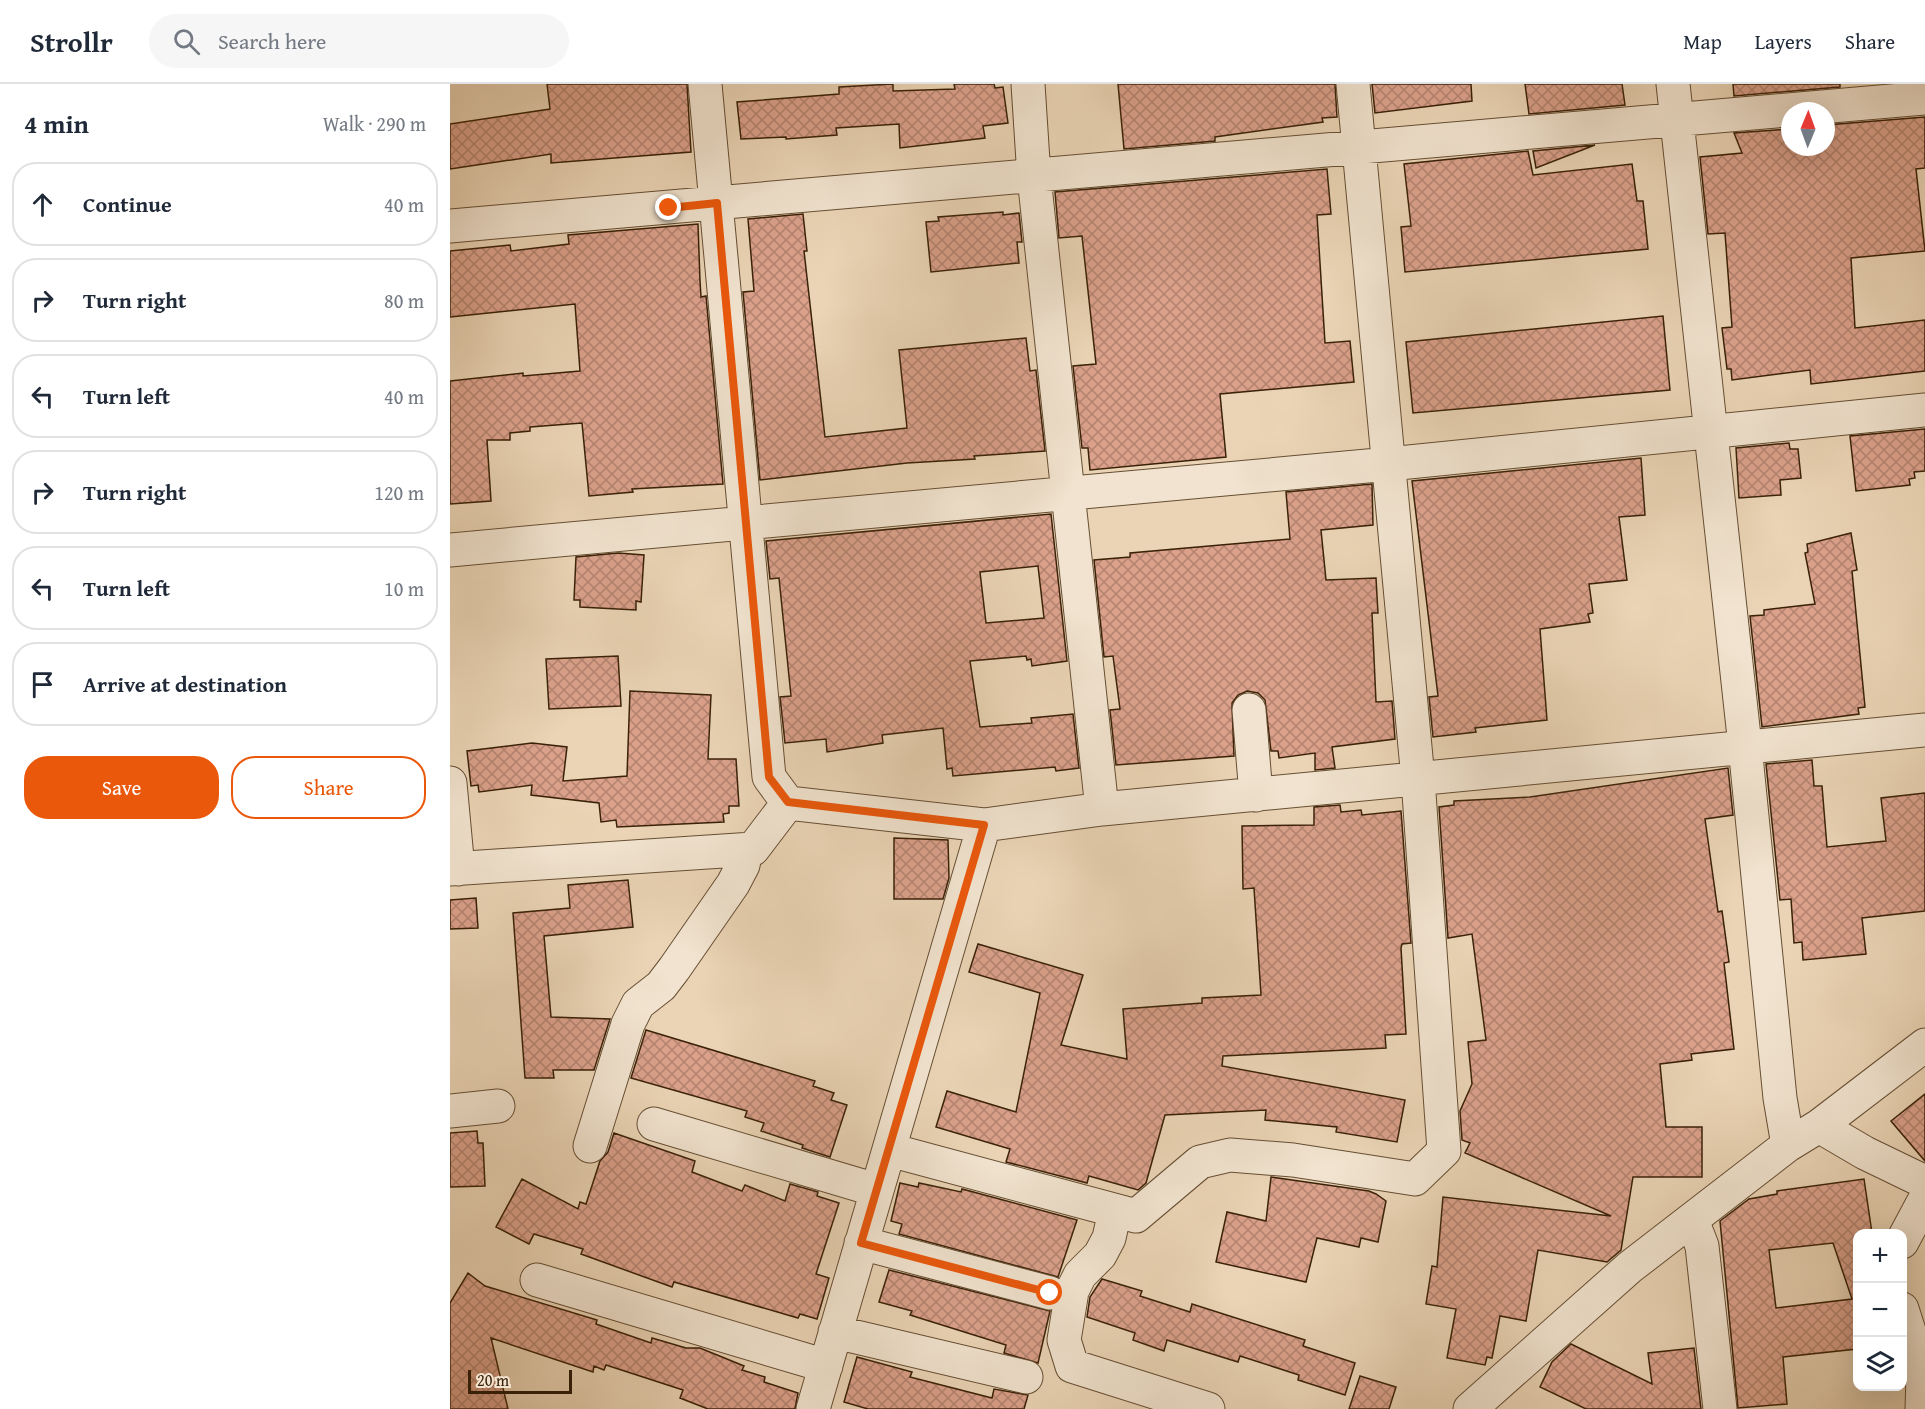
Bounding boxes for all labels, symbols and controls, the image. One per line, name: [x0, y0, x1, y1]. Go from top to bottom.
search box: [149, 14, 569, 68]
text: Strollr: [30, 21, 113, 62]
icon: search: [170, 25, 203, 58]
text: Search here: [218, 25, 326, 57]
text: Map: [1683, 26, 1722, 57]
text: Layers: [1755, 26, 1812, 57]
text: Share: [1845, 26, 1895, 57]
north arrow: [1781, 102, 1835, 156]
text: 4 min: [24, 104, 89, 143]
text: Walk · 290 m: [323, 109, 426, 138]
icon: ahead: [26, 188, 59, 221]
text: Continue: [83, 188, 172, 220]
text: 40 m: [384, 190, 424, 219]
route end: [655, 194, 681, 220]
icon: right: [26, 284, 59, 317]
text: Turn right: [83, 284, 186, 316]
text: 80 m: [384, 286, 424, 315]
icon: left: [26, 380, 59, 413]
text: Turn left: [83, 380, 170, 412]
text: 40 m: [384, 382, 424, 411]
icon: right: [26, 476, 59, 509]
text: Turn right: [83, 476, 186, 508]
text: 120 m: [374, 478, 424, 507]
icon: left: [26, 572, 59, 605]
text: Turn left: [83, 572, 170, 604]
text: 10 m: [384, 574, 424, 603]
icon: arrive: [26, 668, 59, 701]
text: Arrive at destination: [83, 668, 287, 700]
button: Save: [24, 756, 219, 819]
button: Share: [231, 756, 426, 819]
map controls: [1853, 1229, 1907, 1391]
button: +: [1853, 1229, 1907, 1283]
route start: [1036, 1279, 1062, 1305]
button: −: [1853, 1283, 1907, 1337]
button: layers: [1853, 1337, 1907, 1391]
scale bar: [468, 1367, 572, 1394]
text: 20 m: [477, 1368, 509, 1392]

